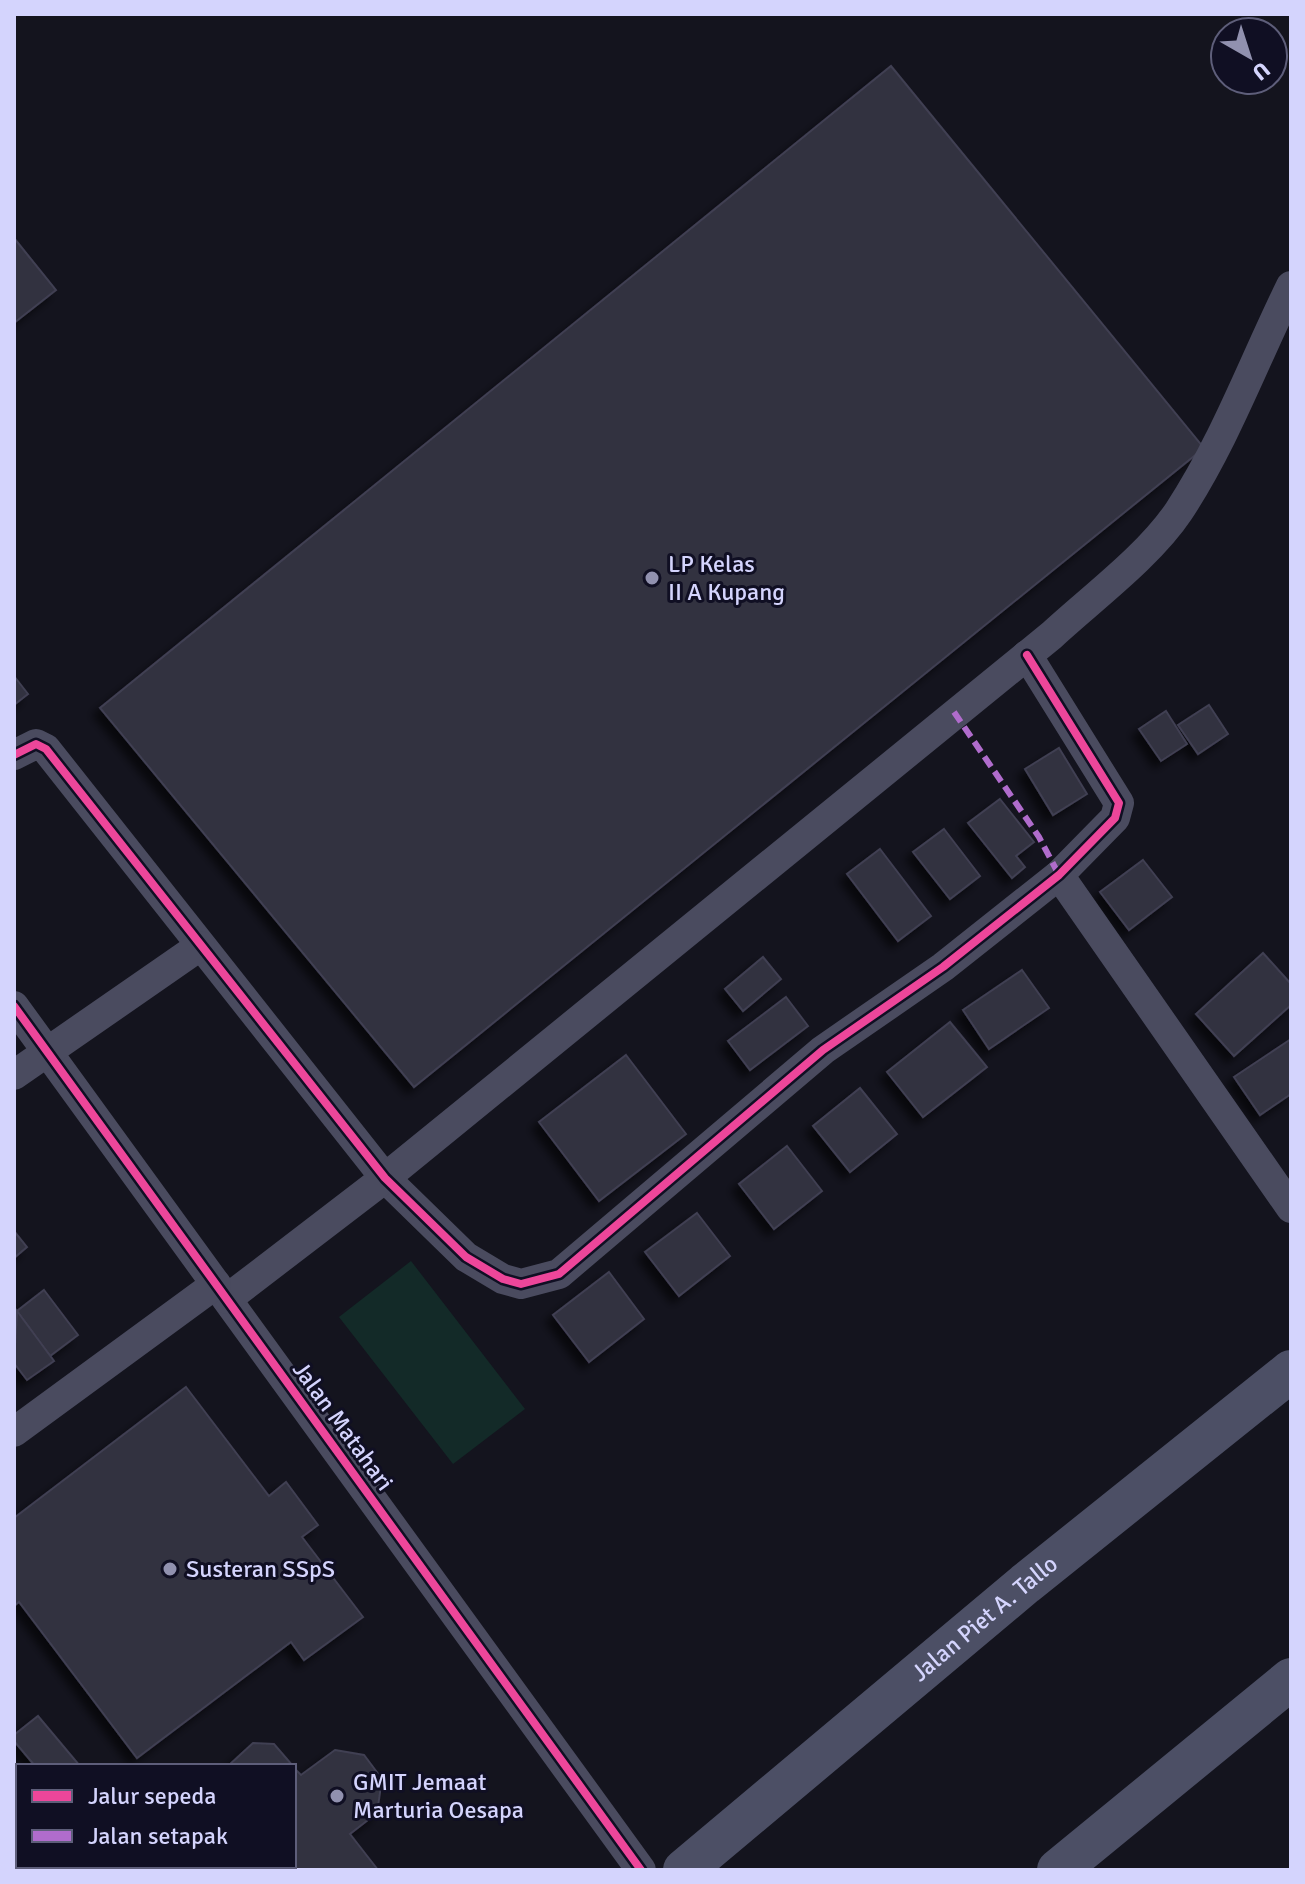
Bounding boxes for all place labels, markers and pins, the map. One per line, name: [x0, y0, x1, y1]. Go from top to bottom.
place label: LP Kelas II A Kupang: [668, 549, 785, 607]
marker: LP Kelas II A Kupang: [643, 569, 661, 587]
place label: Susteran SSpS: [186, 1554, 335, 1584]
marker: Susteran SSpS: [161, 1560, 179, 1578]
place label: GMIT Jemaat Marturia Oesapa: [353, 1767, 524, 1825]
marker: GMIT Jemaat Marturia Oesapa: [328, 1787, 346, 1805]

